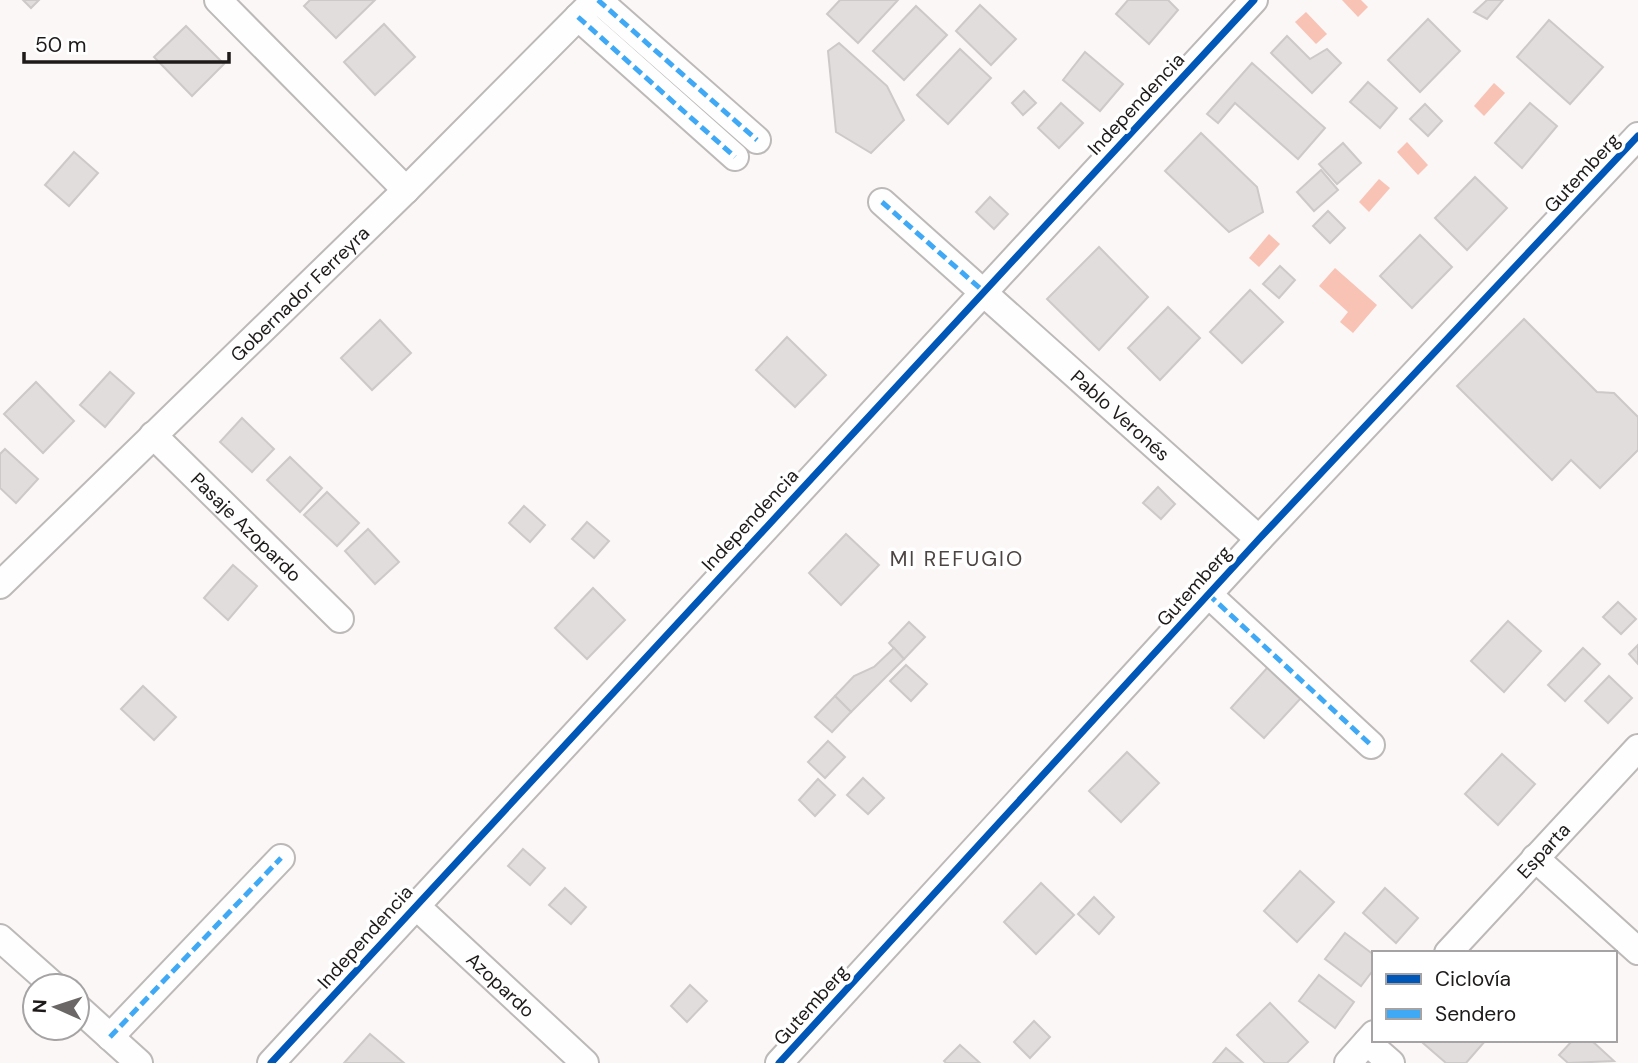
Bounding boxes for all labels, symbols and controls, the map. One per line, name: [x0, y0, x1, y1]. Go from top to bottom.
scale bar: [24, 21, 229, 65]
text: 50 m: [35, 31, 86, 59]
street label: Independencia: [1082, 48, 1190, 160]
street label: Gutemberg: [1539, 128, 1626, 218]
street label: Gobernador Ferreyra: [225, 220, 374, 367]
street label: Pablo Veronés: [1066, 364, 1175, 466]
street label: Independencia: [696, 464, 804, 576]
street label: Pasaje Azopardo: [186, 467, 307, 587]
street label: Gutemberg: [1151, 540, 1237, 632]
district label: MI REFUGIO: [890, 545, 1024, 573]
street label: Esparta: [1511, 817, 1575, 884]
street label: Independencia: [312, 880, 418, 994]
street label: Azopardo: [461, 947, 540, 1023]
legend: [1372, 951, 1617, 1042]
street label: Gutemberg: [768, 959, 854, 1051]
text: Ciclovía: [1435, 965, 1511, 993]
north arrow: [21, 972, 91, 1042]
text: N: [27, 999, 52, 1014]
text: Sendero: [1435, 1000, 1516, 1028]

